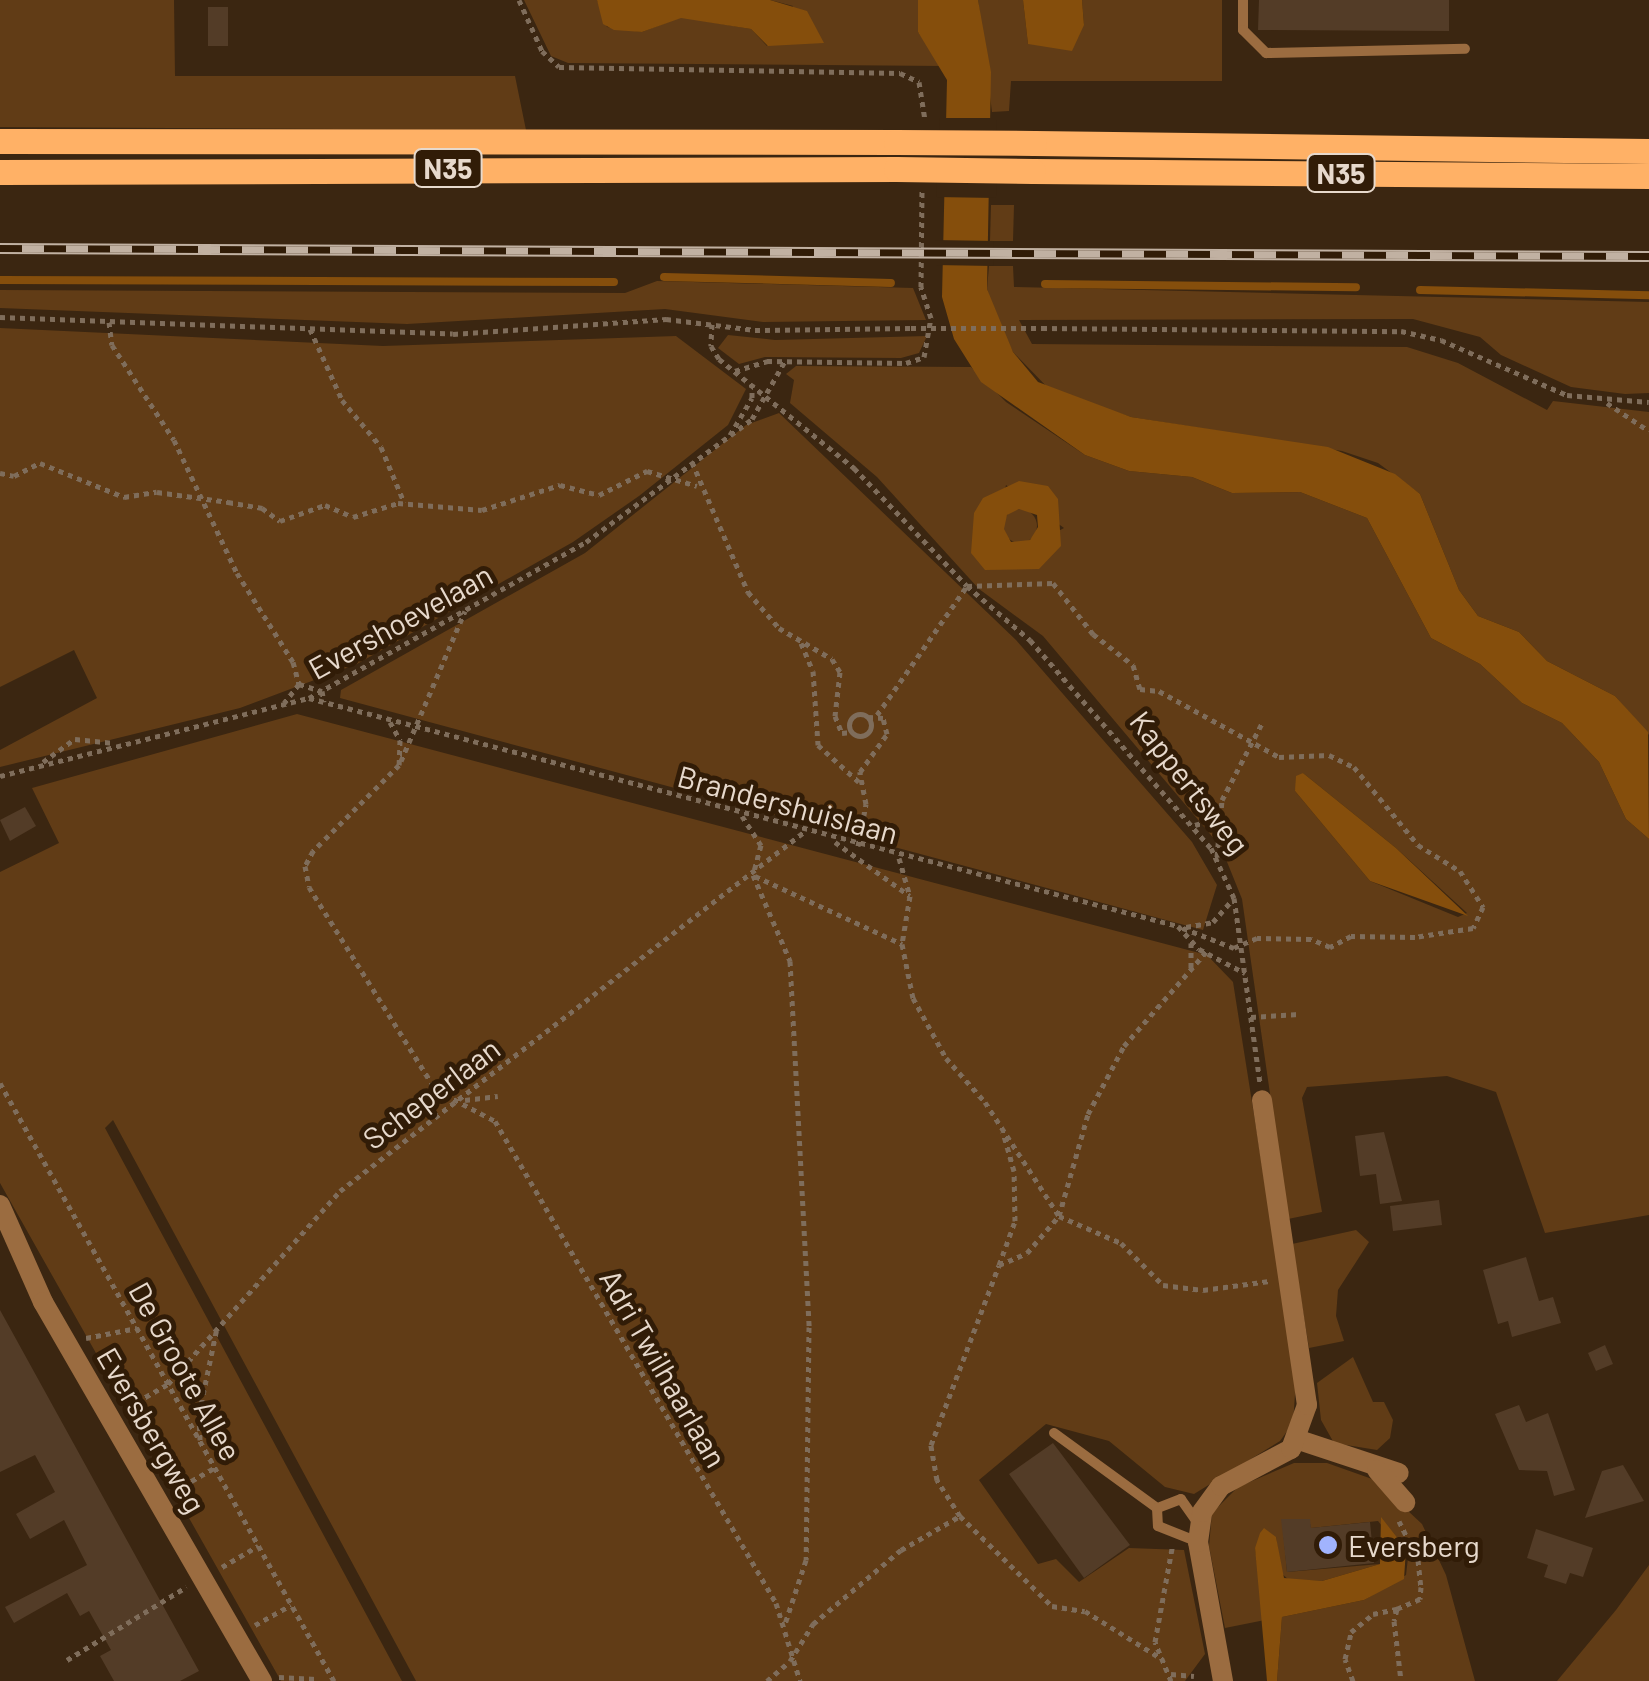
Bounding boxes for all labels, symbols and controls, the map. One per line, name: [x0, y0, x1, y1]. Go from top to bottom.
road number: N35: [413, 145, 483, 191]
road number: N35: [1306, 150, 1376, 196]
street label: Evershoevelaan: [302, 556, 498, 686]
street label: Kappertsweg: [1123, 703, 1257, 861]
street label: Brandershuislaan: [674, 757, 902, 851]
street label: Scheperlaan: [355, 1030, 507, 1156]
street label: Adri Twilhaarlaan: [593, 1263, 735, 1473]
street label: De Groote Allee: [122, 1275, 250, 1467]
street label: Eversbergweg: [90, 1341, 214, 1519]
place label: Eversberg: [1348, 1527, 1480, 1563]
marker: Eversberg: [1317, 1534, 1339, 1556]

